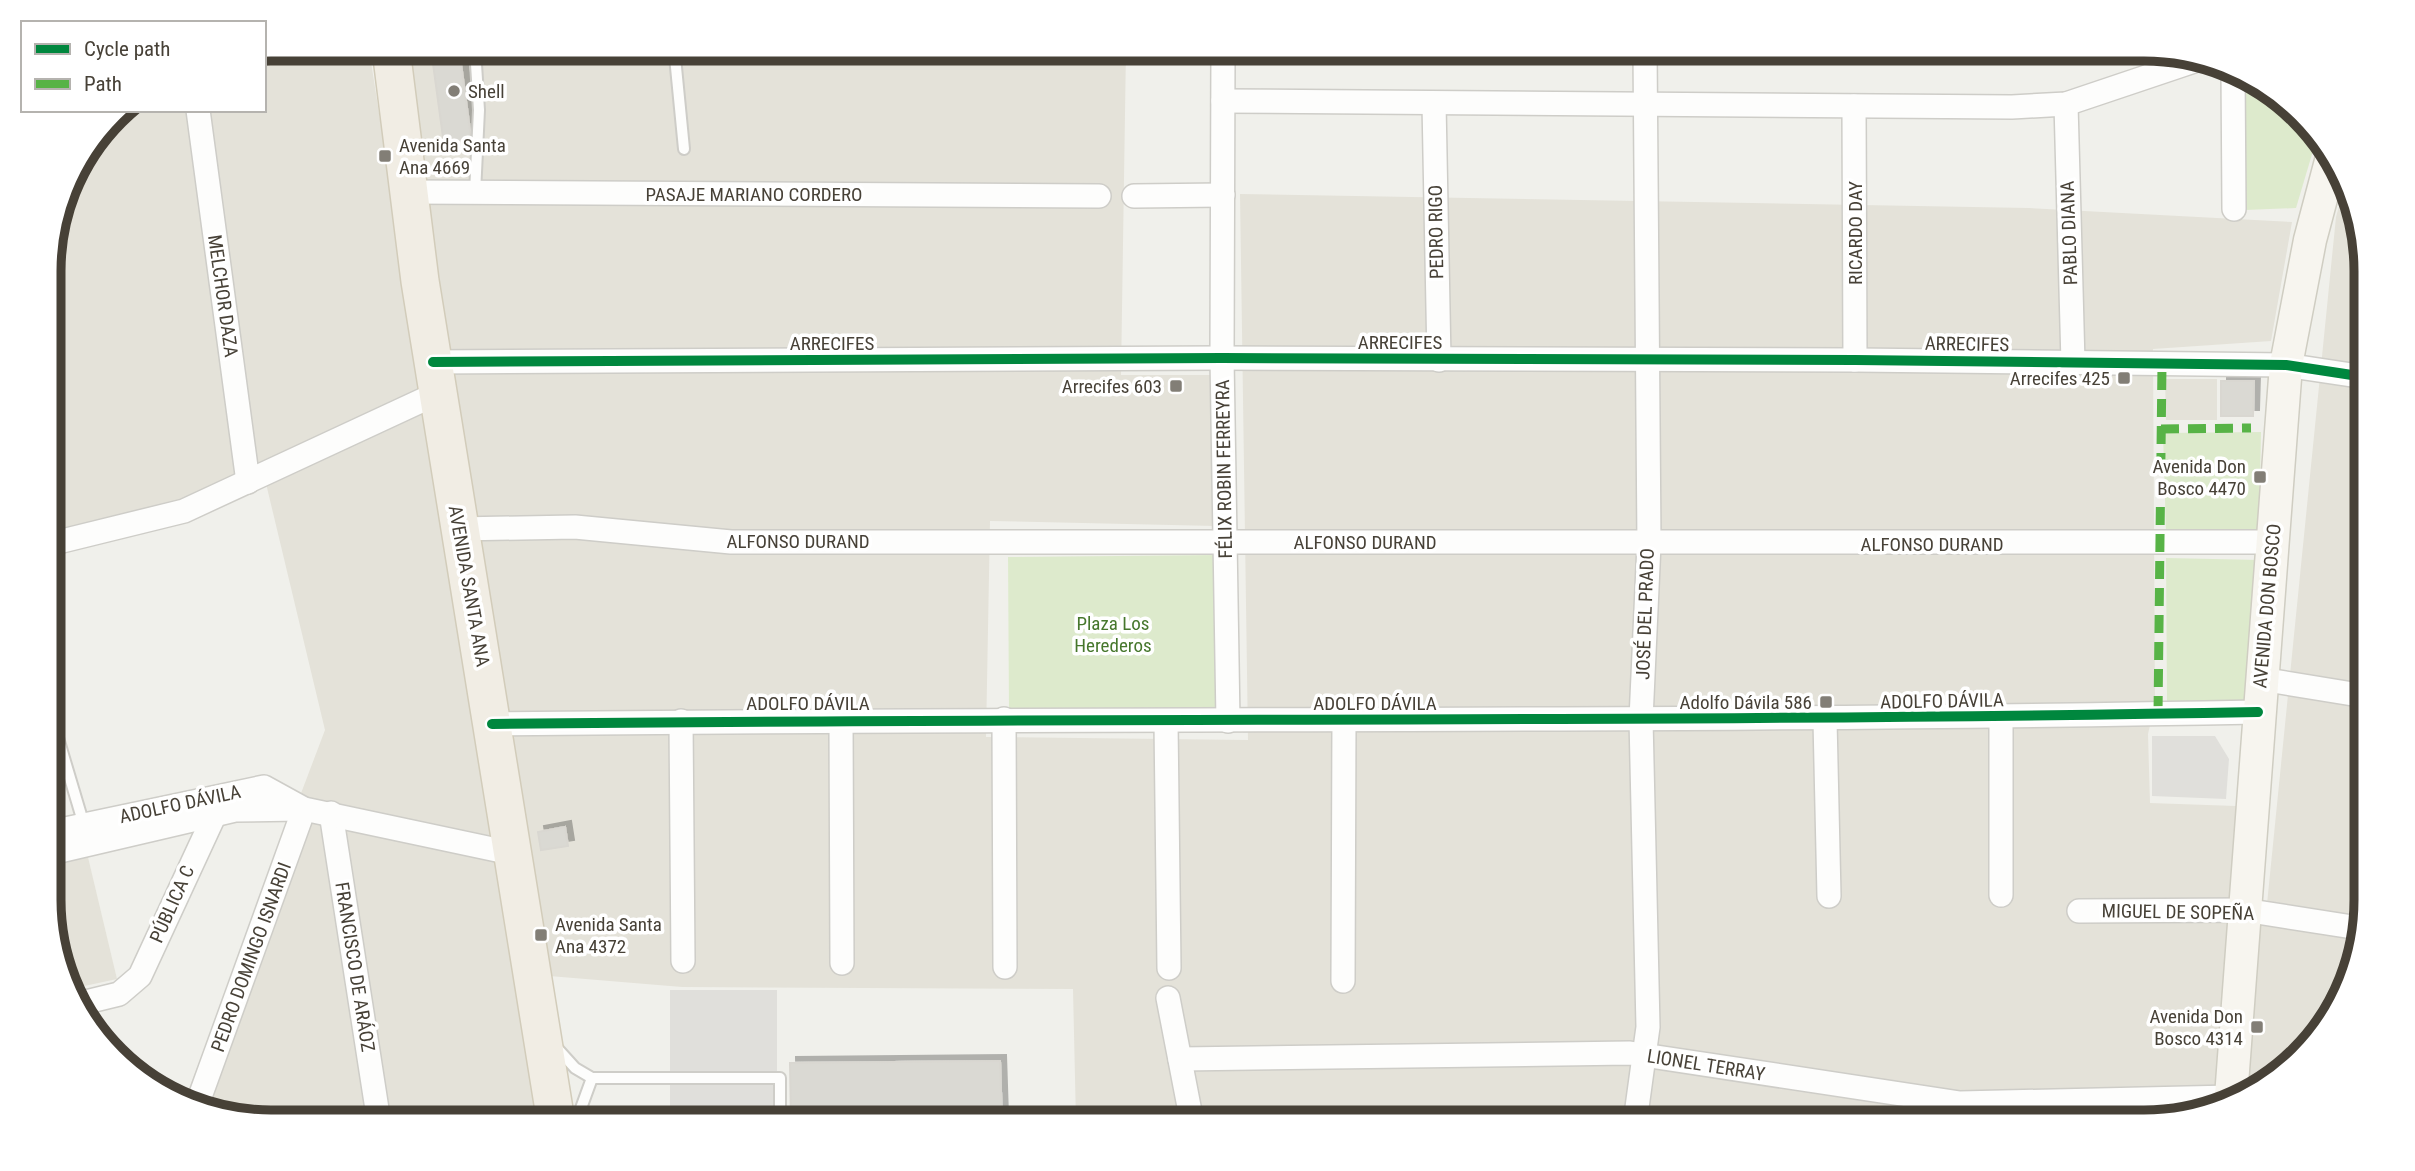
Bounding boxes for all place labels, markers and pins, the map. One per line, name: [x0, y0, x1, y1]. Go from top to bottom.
place label: Shell: [468, 80, 505, 103]
marker: Shell: [446, 83, 462, 99]
place label: Avenida Santa Ana 4669: [399, 134, 506, 179]
marker: Avenida Santa Ana 4669: [377, 148, 393, 164]
place label: Arrecifes 425: [2010, 367, 2110, 390]
marker: Arrecifes 425: [2116, 370, 2132, 386]
place label: Arrecifes 603: [1062, 375, 1162, 398]
marker: Arrecifes 603: [1168, 378, 1184, 394]
place label: Avenida Don Bosco 4470: [2153, 455, 2246, 500]
marker: Avenida Don Bosco 4470: [2252, 469, 2268, 485]
place label: Adolfo Dávila 586: [1680, 691, 1812, 714]
marker: Adolfo Dávila 586: [1818, 694, 1834, 710]
place label: Avenida Santa Ana 4372: [555, 913, 662, 958]
marker: Avenida Santa Ana 4372: [533, 927, 549, 943]
place label: Avenida Don Bosco 4314: [2150, 1005, 2243, 1050]
marker: Avenida Don Bosco 4314: [2249, 1019, 2265, 1035]

